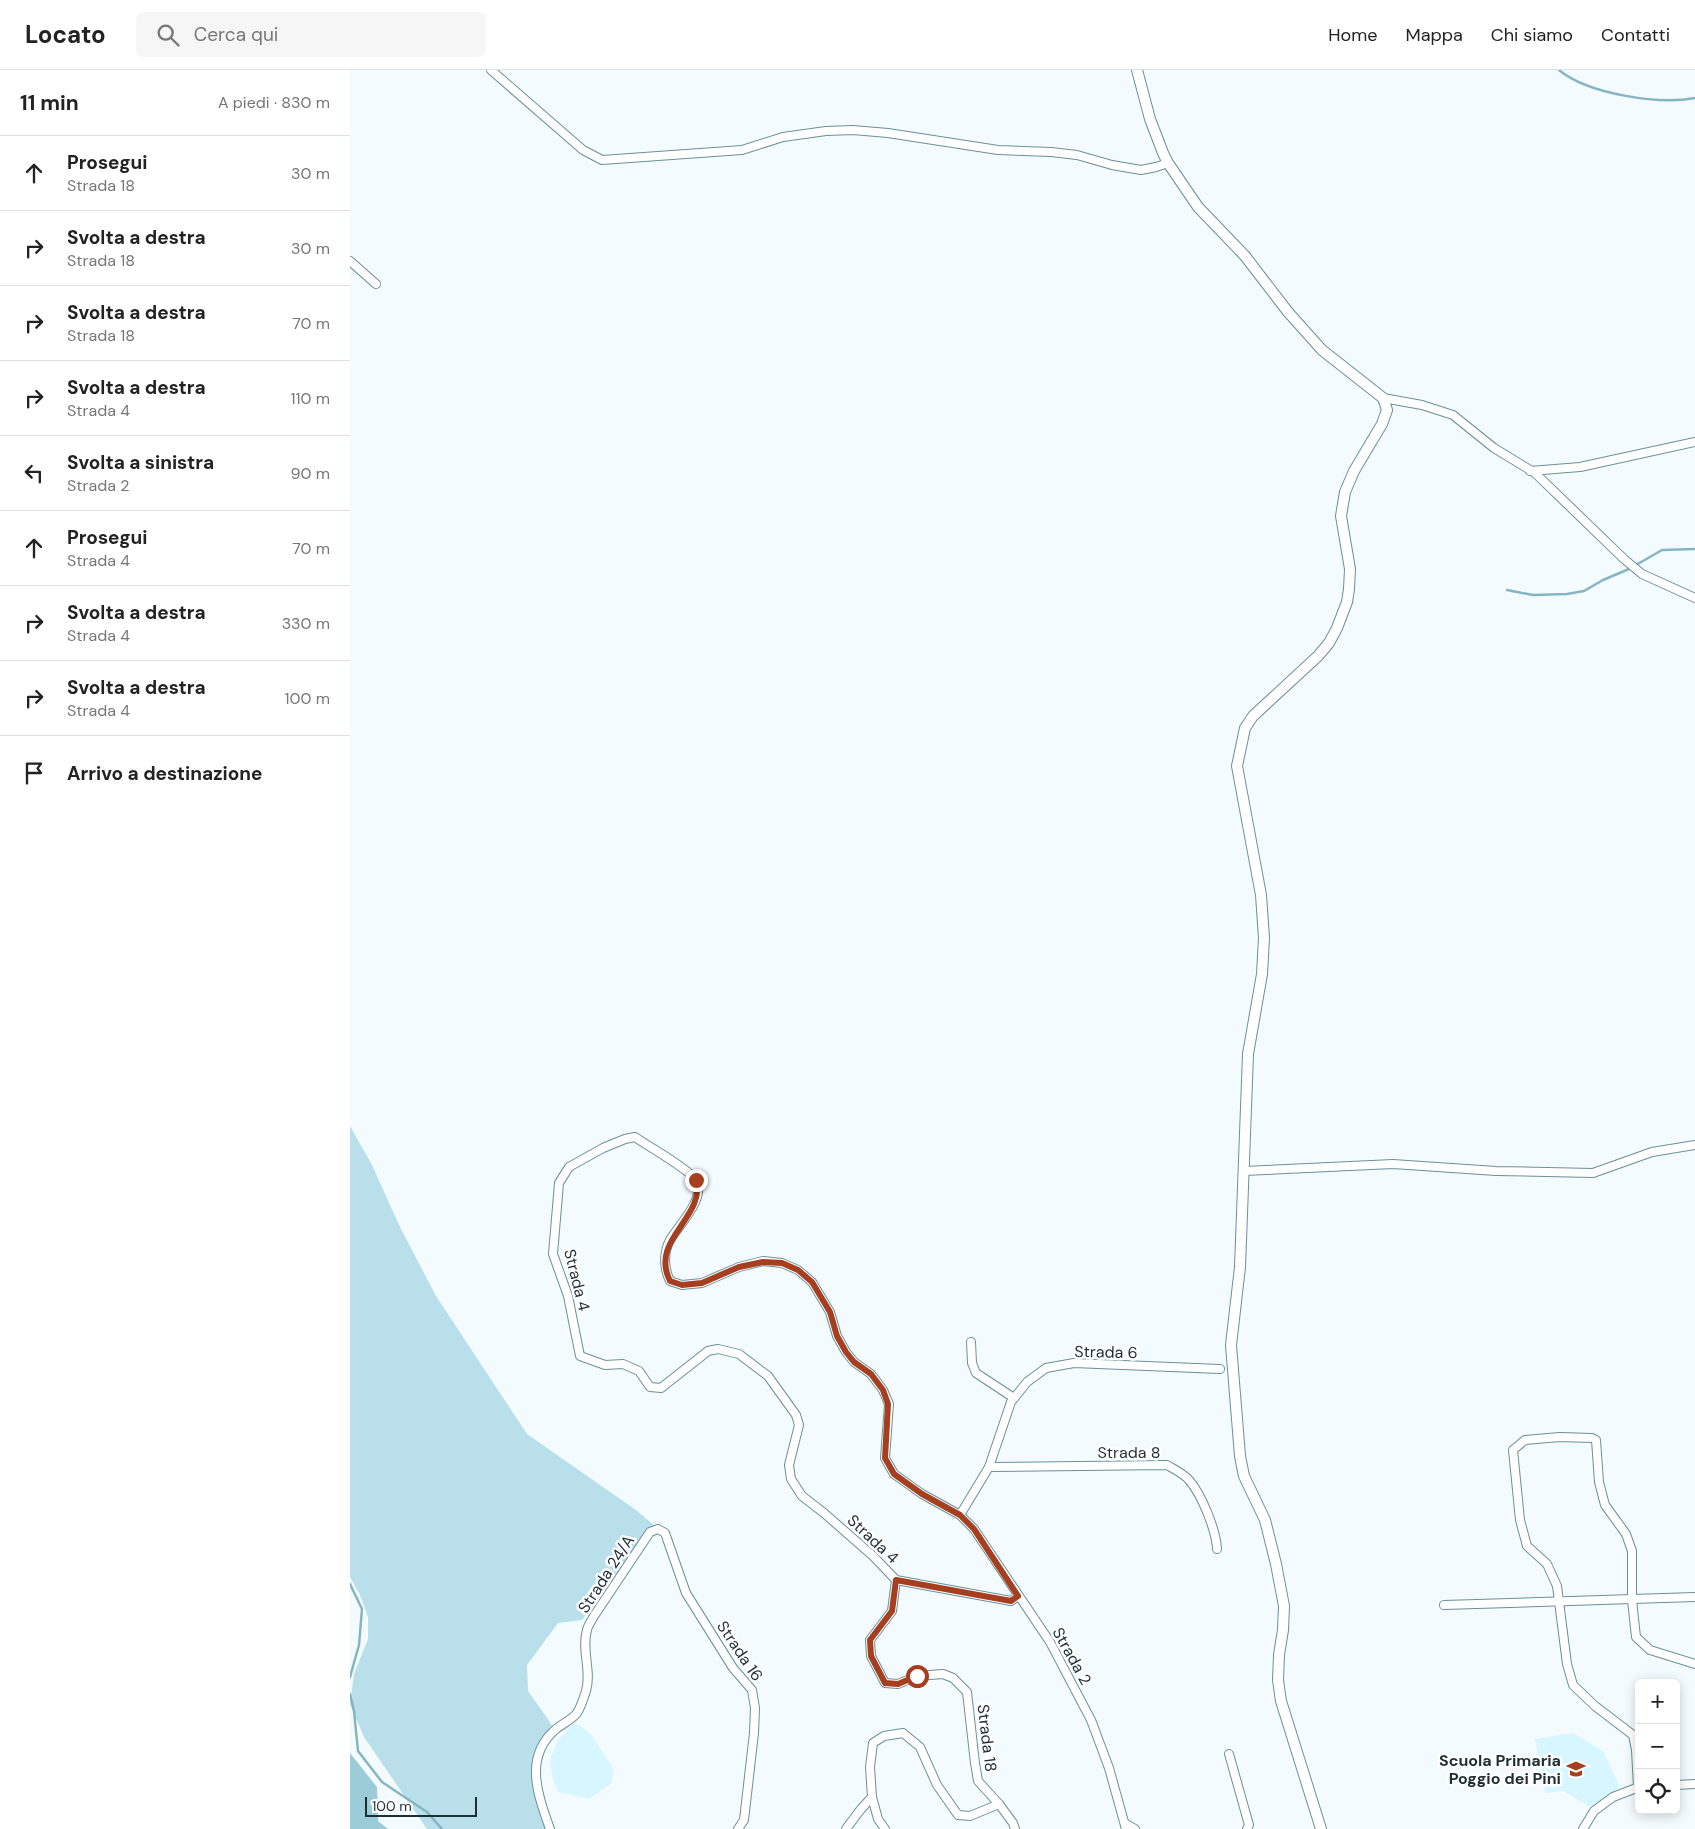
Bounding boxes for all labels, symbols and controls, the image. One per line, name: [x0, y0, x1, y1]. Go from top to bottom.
search box: [136, 12, 486, 57]
text: Locato: [25, 19, 106, 50]
icon: search: [154, 21, 182, 49]
text: Cerca qui: [194, 22, 278, 47]
text: Home: [1328, 23, 1378, 47]
text: Mappa: [1406, 23, 1463, 47]
text: Chi siamo: [1491, 23, 1573, 47]
text: Contatti: [1601, 23, 1670, 47]
text: 11 min: [20, 89, 79, 117]
text: A piedi · 830 m: [218, 92, 330, 113]
text: Prosegui: [67, 150, 147, 175]
icon: ahead: [20, 159, 48, 187]
text: 30 m: [291, 163, 330, 184]
text: Strada 18: [67, 175, 135, 196]
text: Svolta a destra: [67, 225, 206, 250]
icon: right: [20, 234, 48, 262]
text: 30 m: [291, 238, 330, 259]
text: Strada 18: [67, 250, 135, 271]
text: Svolta a destra: [67, 300, 206, 325]
icon: right: [20, 309, 48, 337]
text: 70 m: [292, 313, 330, 334]
text: Strada 18: [67, 325, 135, 346]
text: Svolta a destra: [67, 375, 206, 400]
icon: right: [20, 384, 48, 412]
text: 110 m: [291, 388, 330, 409]
text: Strada 4: [67, 400, 130, 421]
text: Svolta a sinistra: [67, 450, 214, 475]
icon: left: [20, 459, 48, 487]
text: 90 m: [290, 463, 330, 484]
text: Strada 2: [67, 475, 129, 496]
text: Prosegui: [67, 525, 147, 550]
icon: ahead: [20, 534, 48, 562]
text: 70 m: [292, 538, 330, 559]
text: Strada 4: [67, 550, 130, 571]
text: Svolta a destra: [67, 600, 206, 625]
icon: right: [20, 609, 48, 637]
text: 330 m: [282, 613, 330, 634]
text: Strada 4: [67, 625, 130, 646]
text: Svolta a destra: [67, 675, 206, 700]
icon: right: [20, 684, 48, 712]
text: 100 m: [285, 688, 330, 709]
text: Strada 4: [67, 700, 130, 721]
icon: arrive: [20, 759, 48, 787]
text: Arrivo a destinazione: [67, 761, 262, 786]
route end: [685, 1169, 708, 1192]
street label: Strada 4: [559, 1247, 595, 1313]
street label: Strada 6: [1074, 1341, 1138, 1363]
street label: Strada 8: [1098, 1442, 1160, 1463]
street label: Strada 4: [843, 1510, 903, 1568]
street label: Strada 24/A: [573, 1531, 639, 1617]
street label: Strada 16: [712, 1617, 768, 1685]
street label: Strada 2: [1048, 1624, 1096, 1688]
route start: [906, 1665, 929, 1688]
map controls: [1635, 1679, 1680, 1814]
button: +: [1635, 1679, 1680, 1724]
street label: Strada 18: [972, 1703, 1002, 1773]
button: −: [1635, 1724, 1680, 1769]
place label: Scuola Primaria Poggio dei Pini: [1439, 1750, 1561, 1789]
school or university icon: Scuola Primaria Poggio dei Pini: [1565, 1758, 1587, 1780]
button: locate: [1635, 1769, 1680, 1814]
scale bar: [365, 1794, 478, 1817]
text: 100 m: [372, 1797, 412, 1815]

